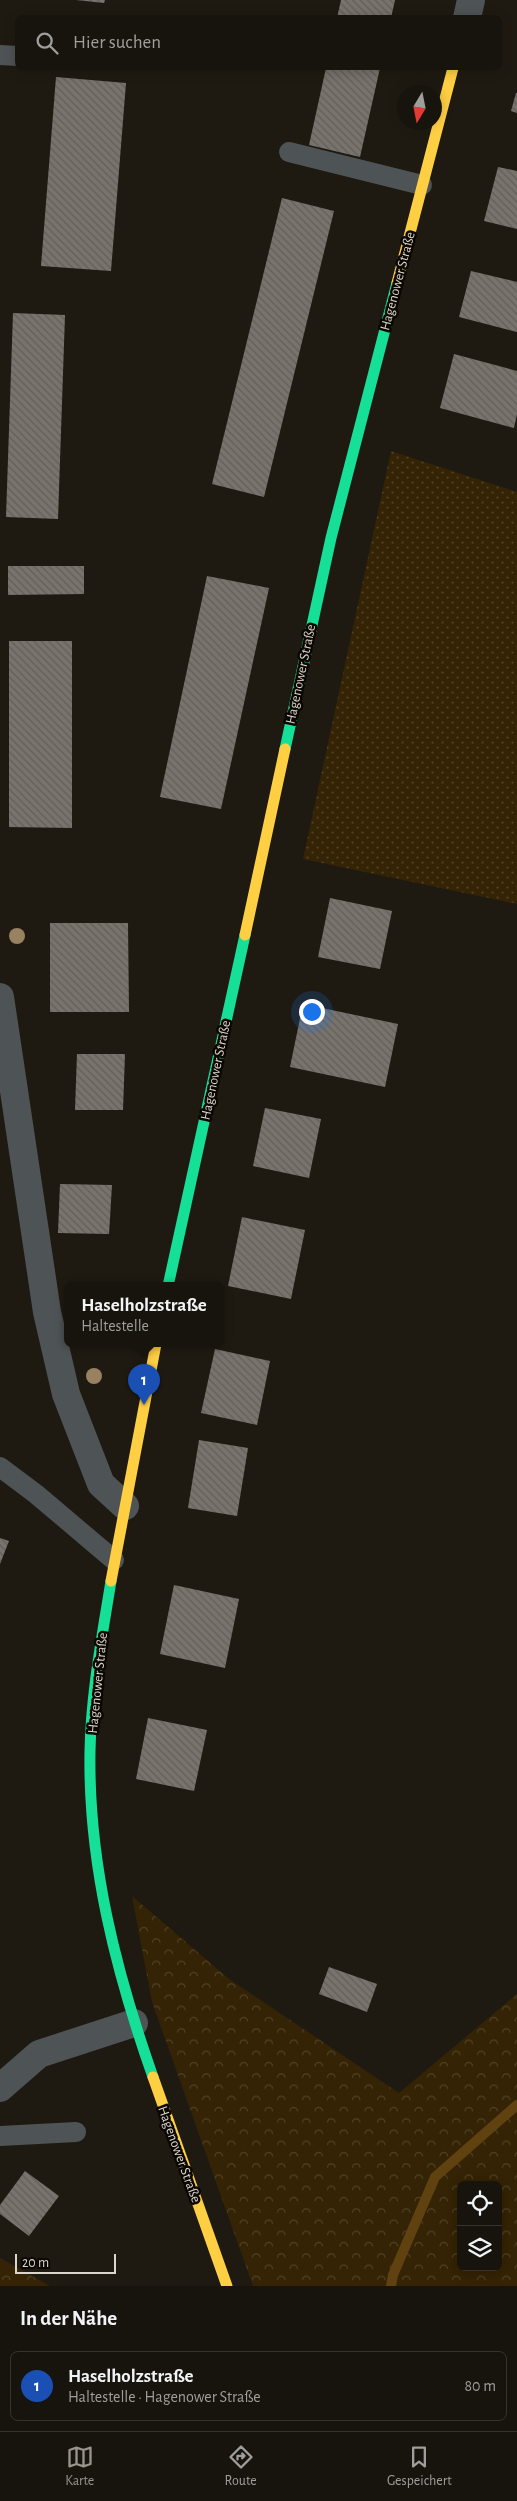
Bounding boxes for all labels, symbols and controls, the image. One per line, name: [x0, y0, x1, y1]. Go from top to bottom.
search box: [15, 15, 502, 70]
icon: search: [33, 29, 61, 57]
text: Hier suchen: [73, 33, 161, 52]
north arrow: [397, 85, 442, 130]
street label: Hagenower Straße: [378, 230, 418, 332]
street label: Hagenower Straße: [284, 623, 318, 725]
your location: [299, 999, 325, 1025]
street label: Hagenower Straße: [199, 1019, 233, 1121]
popup: [64, 1282, 224, 1347]
text: Haselholzstraße: [81, 1296, 207, 1315]
text: Haltestelle: [81, 1318, 149, 1334]
pin: 1: [128, 1364, 160, 1405]
street label: Hagenower Straße: [86, 1632, 110, 1734]
street label: Hagenower Straße: [155, 2104, 203, 2204]
map controls: [457, 2181, 502, 2271]
button: locate: [457, 2181, 502, 2226]
button: layers: [457, 2226, 502, 2271]
scale bar: [15, 2251, 116, 2274]
text: 20 m: [22, 2256, 49, 2270]
text: In der Nähe: [20, 2308, 117, 2329]
text: Haselholzstraße: [68, 2367, 193, 2386]
text: 1: [34, 2378, 40, 2394]
text: 80 m: [465, 2378, 496, 2394]
text: Haltestelle · Hagenower Straße: [68, 2389, 261, 2405]
tab: Karte: [65, 2443, 94, 2490]
tab: Route: [225, 2443, 257, 2490]
tab: Gespeichert: [387, 2443, 452, 2490]

